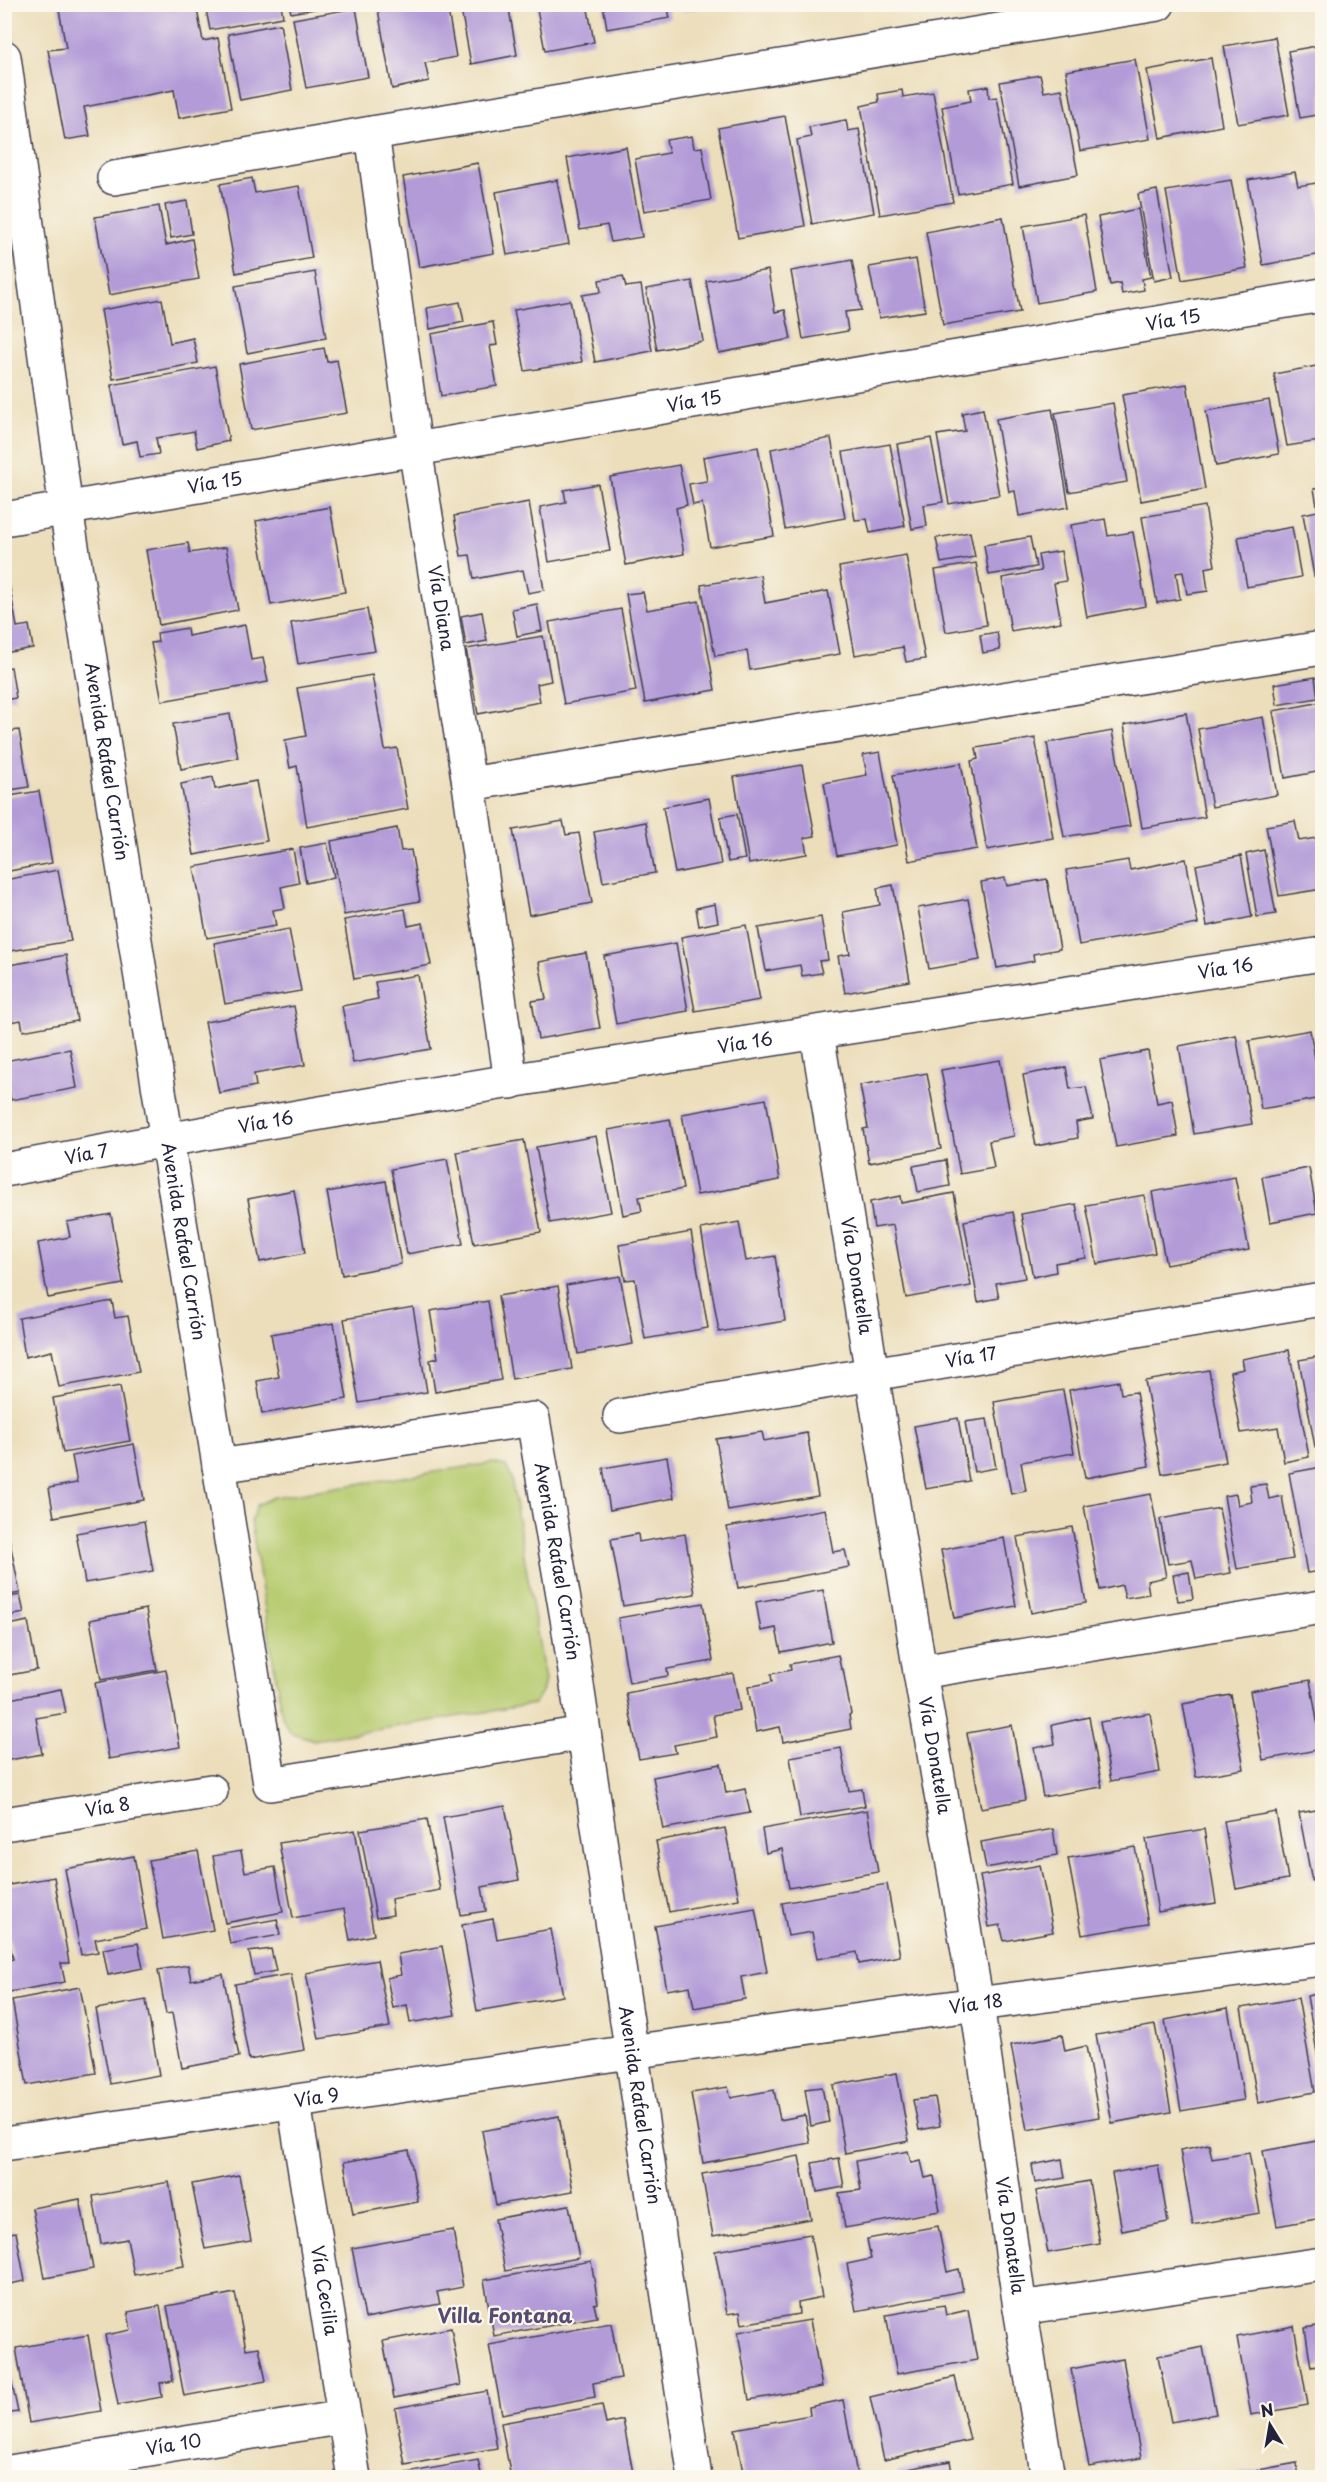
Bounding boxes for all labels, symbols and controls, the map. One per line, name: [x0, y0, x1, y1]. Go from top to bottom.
street label: Vía 15: [1144, 301, 1202, 337]
street label: Vía 15: [664, 382, 723, 418]
street label: Vía 15: [185, 464, 244, 500]
street label: Vía Diana: [422, 563, 462, 653]
street label: Avenida Rafael Carrión: [79, 660, 137, 862]
street label: Vía 16: [1196, 950, 1255, 985]
street label: Vía 16: [715, 1024, 775, 1059]
street label: Vía 16: [236, 1103, 295, 1139]
street label: Vía 7: [62, 1136, 110, 1170]
street label: Avenida Rafael Carrión: [156, 1140, 214, 1342]
street label: Vía Donatella: [835, 1215, 881, 1337]
street label: Vía 17: [943, 1338, 999, 1374]
street label: Avenida Rafael Carrión: [529, 1460, 588, 1662]
street label: Vía Donatella: [912, 1695, 959, 1817]
street label: Vía 8: [83, 1789, 132, 1823]
street label: Vía 18: [947, 1986, 1004, 2020]
street label: Avenida Rafael Carrión: [613, 2004, 669, 2206]
street label: Vía 9: [292, 2080, 341, 2113]
street label: Vía Donatella: [990, 2175, 1033, 2297]
street label: Vía Cecilia: [305, 2243, 346, 2337]
district label: Villa Fontana: [438, 2300, 573, 2330]
north arrow: [1240, 2395, 1300, 2455]
text: N: [1258, 2396, 1275, 2422]
street label: Vía 10: [144, 2426, 203, 2461]

